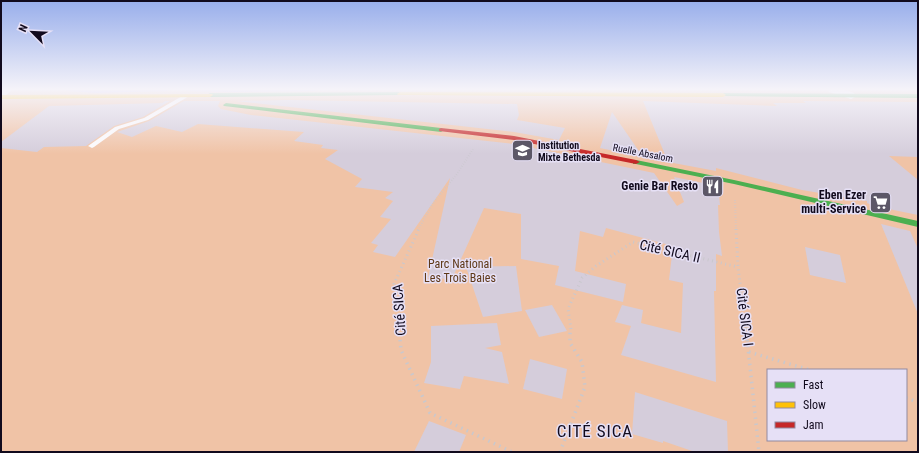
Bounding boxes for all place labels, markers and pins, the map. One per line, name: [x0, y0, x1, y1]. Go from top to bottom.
school or university icon: Institution Mixte Bethesda: [510, 138, 536, 164]
place label: Institution Mixte Bethesda: [538, 140, 600, 163]
restaurant icon: Genie Bar Resto: [700, 173, 726, 199]
place label: Genie Bar Resto: [621, 179, 698, 193]
place label: Eben Ezer multi-Service: [801, 188, 866, 216]
supermarket icon: Eben Ezer multi-Service: [868, 189, 894, 215]

